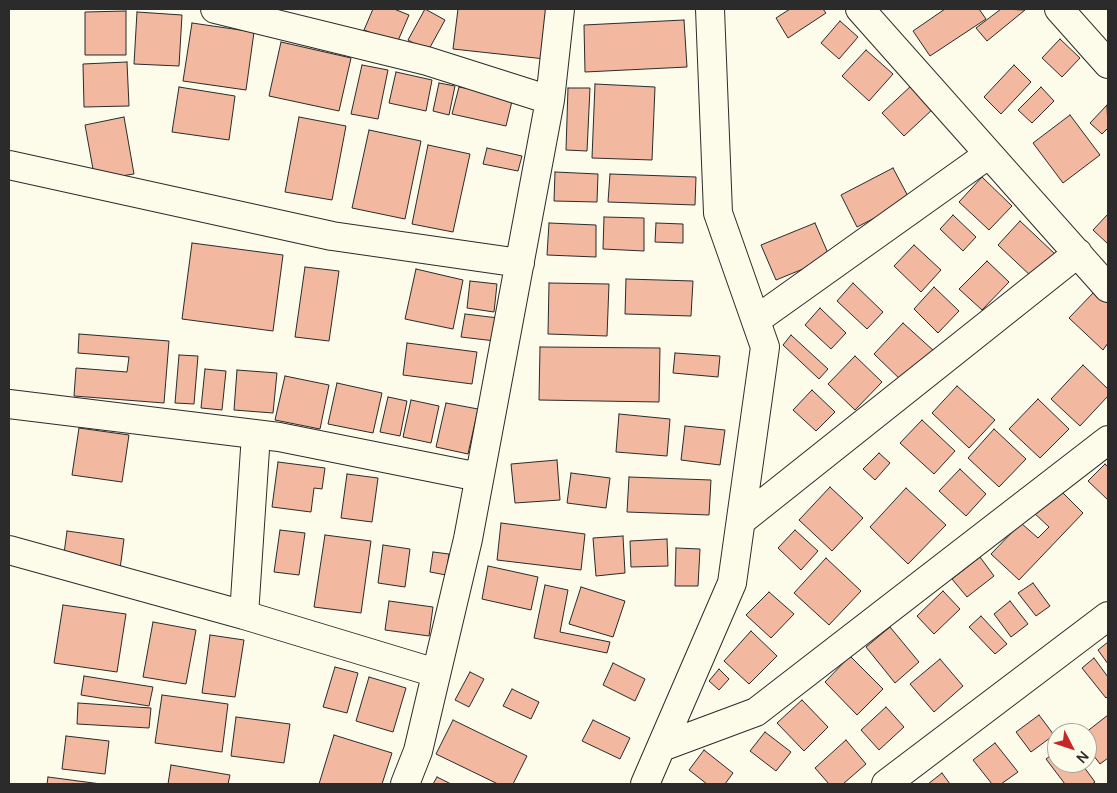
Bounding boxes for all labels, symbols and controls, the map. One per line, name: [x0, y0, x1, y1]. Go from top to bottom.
north arrow: [1047, 723, 1097, 773]
text: N: [1072, 747, 1093, 768]

